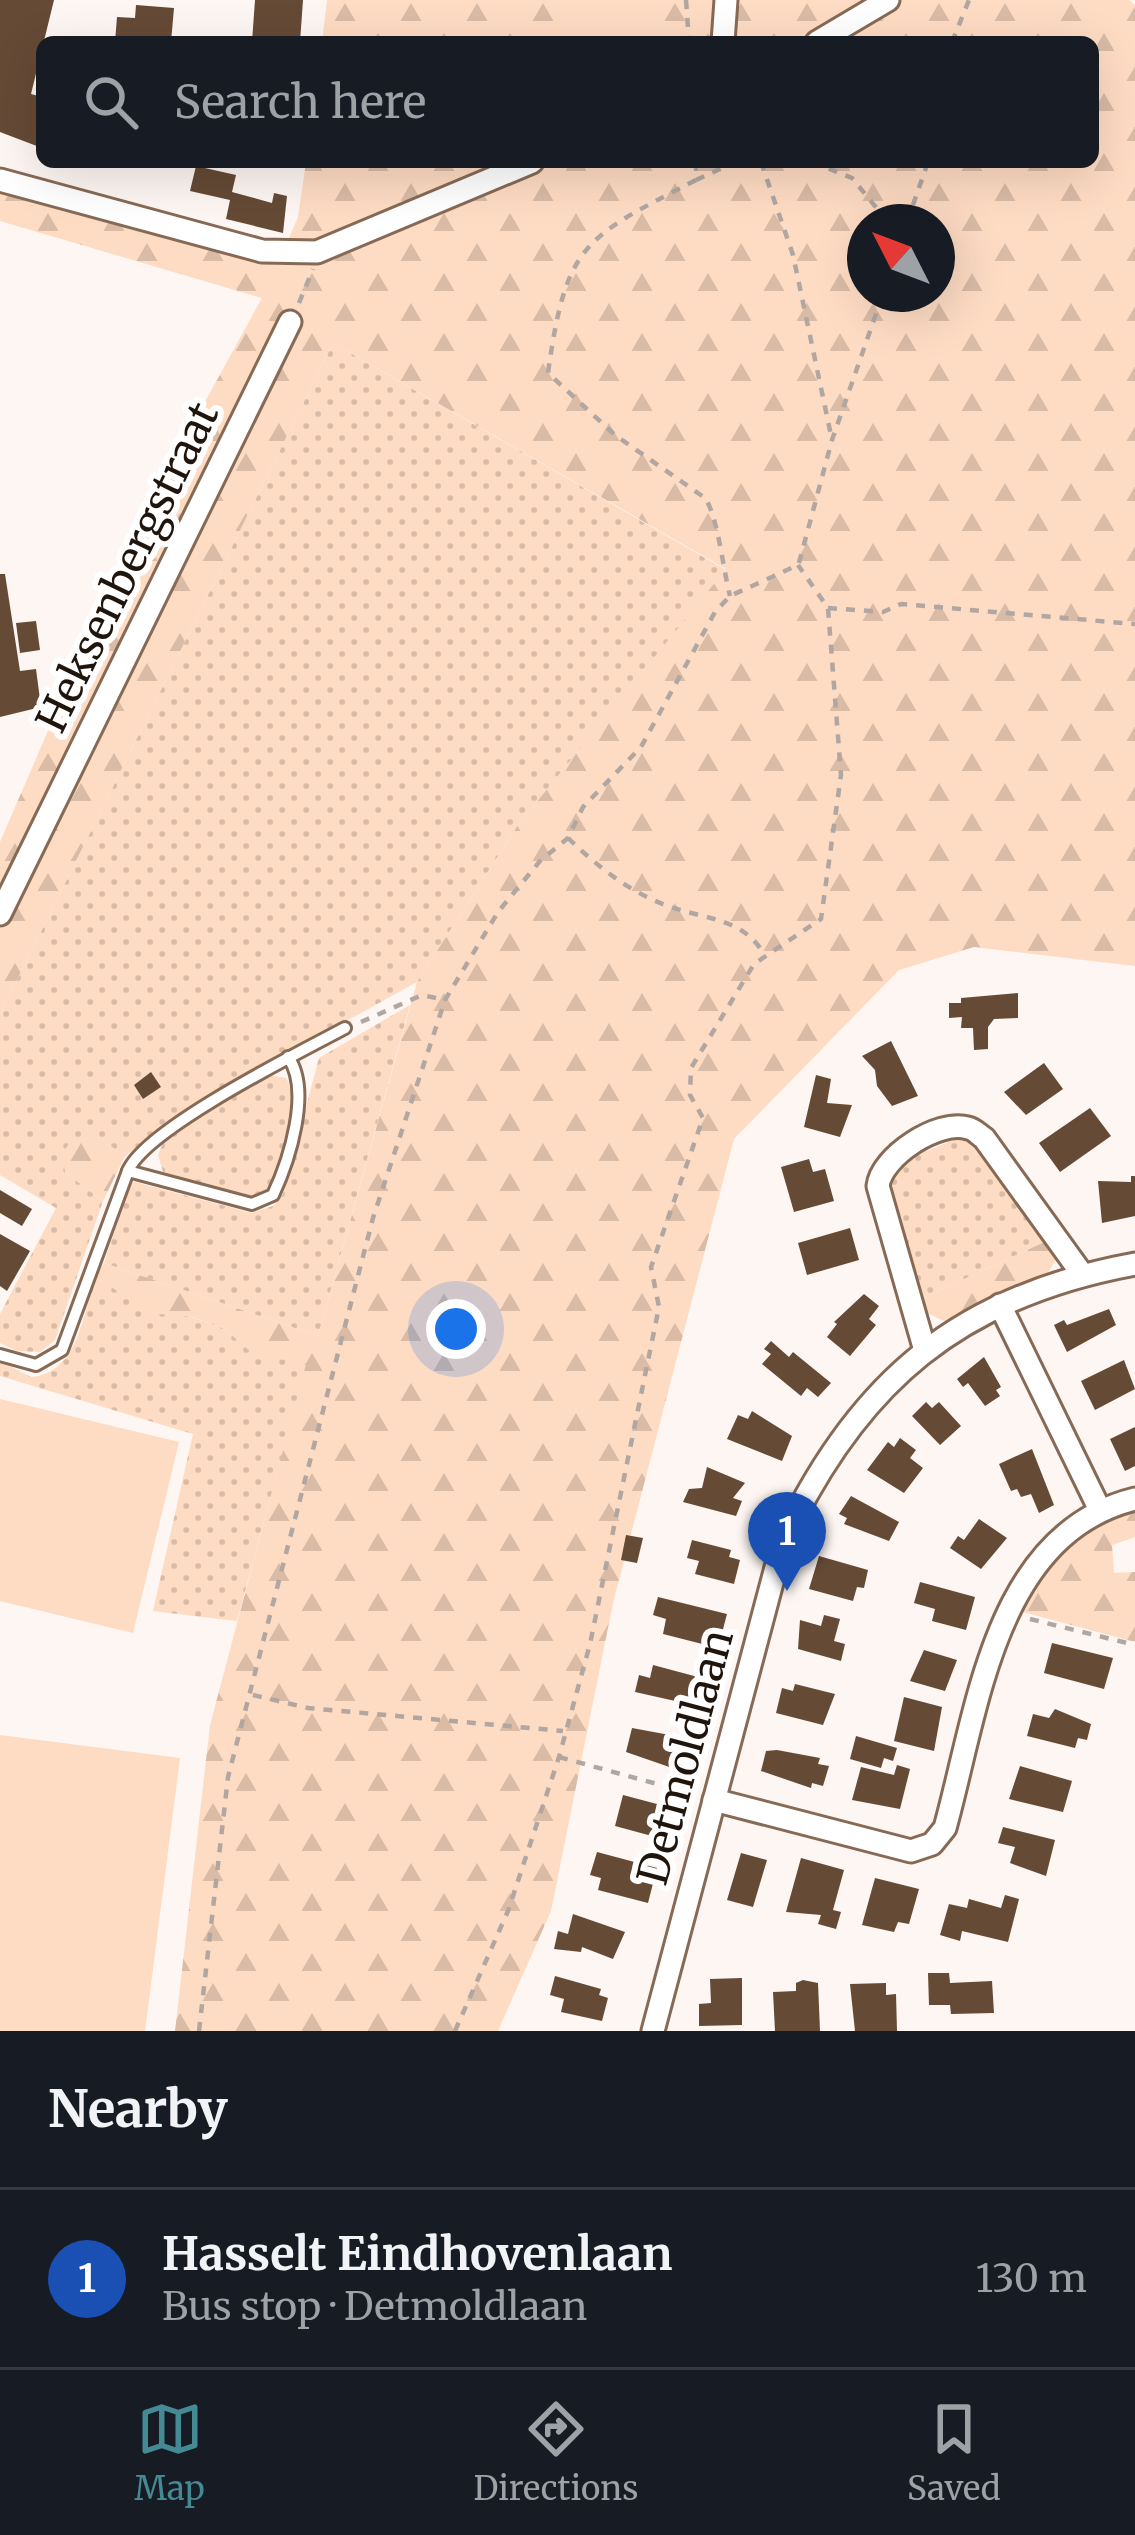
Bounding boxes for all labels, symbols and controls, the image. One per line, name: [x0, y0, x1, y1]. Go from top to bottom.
search box: [36, 36, 1099, 168]
icon: search: [78, 69, 144, 135]
text: Search here: [174, 74, 426, 130]
north arrow: [847, 204, 955, 312]
street label: Heksenbergstraat: [25, 394, 230, 741]
your location: [426, 1299, 486, 1359]
pin: 1: [748, 1492, 826, 1591]
street label: Detmoldlaan: [626, 1624, 744, 1890]
text: Nearby: [48, 2077, 228, 2141]
text: Hasselt Eindhovenlaan: [162, 2226, 673, 2282]
text: 1: [78, 2254, 96, 2303]
text: 130 m: [975, 2254, 1087, 2303]
text: Bus stop · Detmoldlaan: [162, 2282, 587, 2331]
tab: Map: [134, 2396, 205, 2509]
tab: Directions: [473, 2396, 638, 2509]
tab: Saved: [907, 2396, 1001, 2509]

